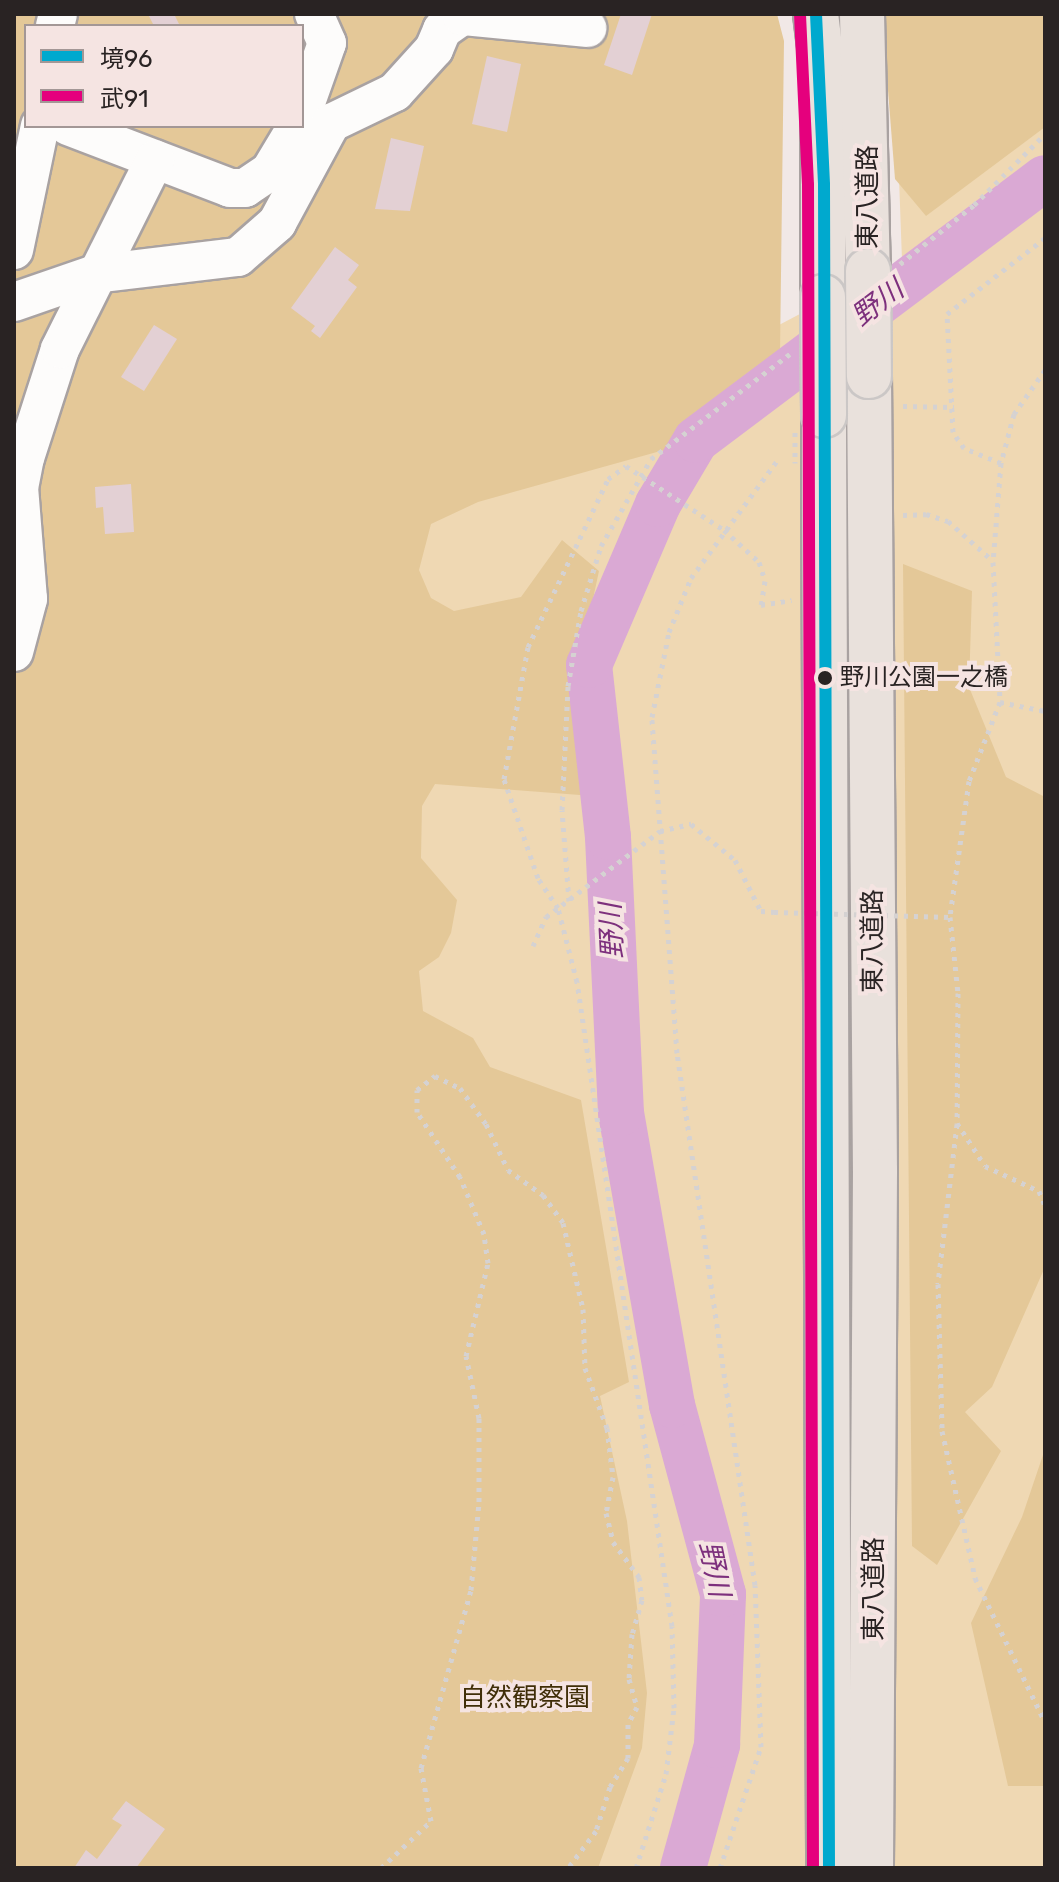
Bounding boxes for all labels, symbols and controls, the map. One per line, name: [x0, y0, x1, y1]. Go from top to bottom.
legend: [24, 24, 304, 128]
text: 境96: [100, 45, 152, 73]
text: 武91: [100, 85, 149, 113]
street label: 東八道路: [852, 145, 884, 249]
water label: 野川: [846, 273, 910, 333]
place label: 野川公園一之橋: [840, 664, 1008, 692]
marker: 野川公園一之橋: [817, 670, 833, 686]
street label: 東八道路: [857, 889, 889, 993]
water label: 野川: [594, 902, 630, 960]
street label: 東八道路: [858, 1537, 890, 1641]
water label: 野川: [692, 1538, 736, 1600]
park label: 自然観察園: [460, 1682, 590, 1714]

